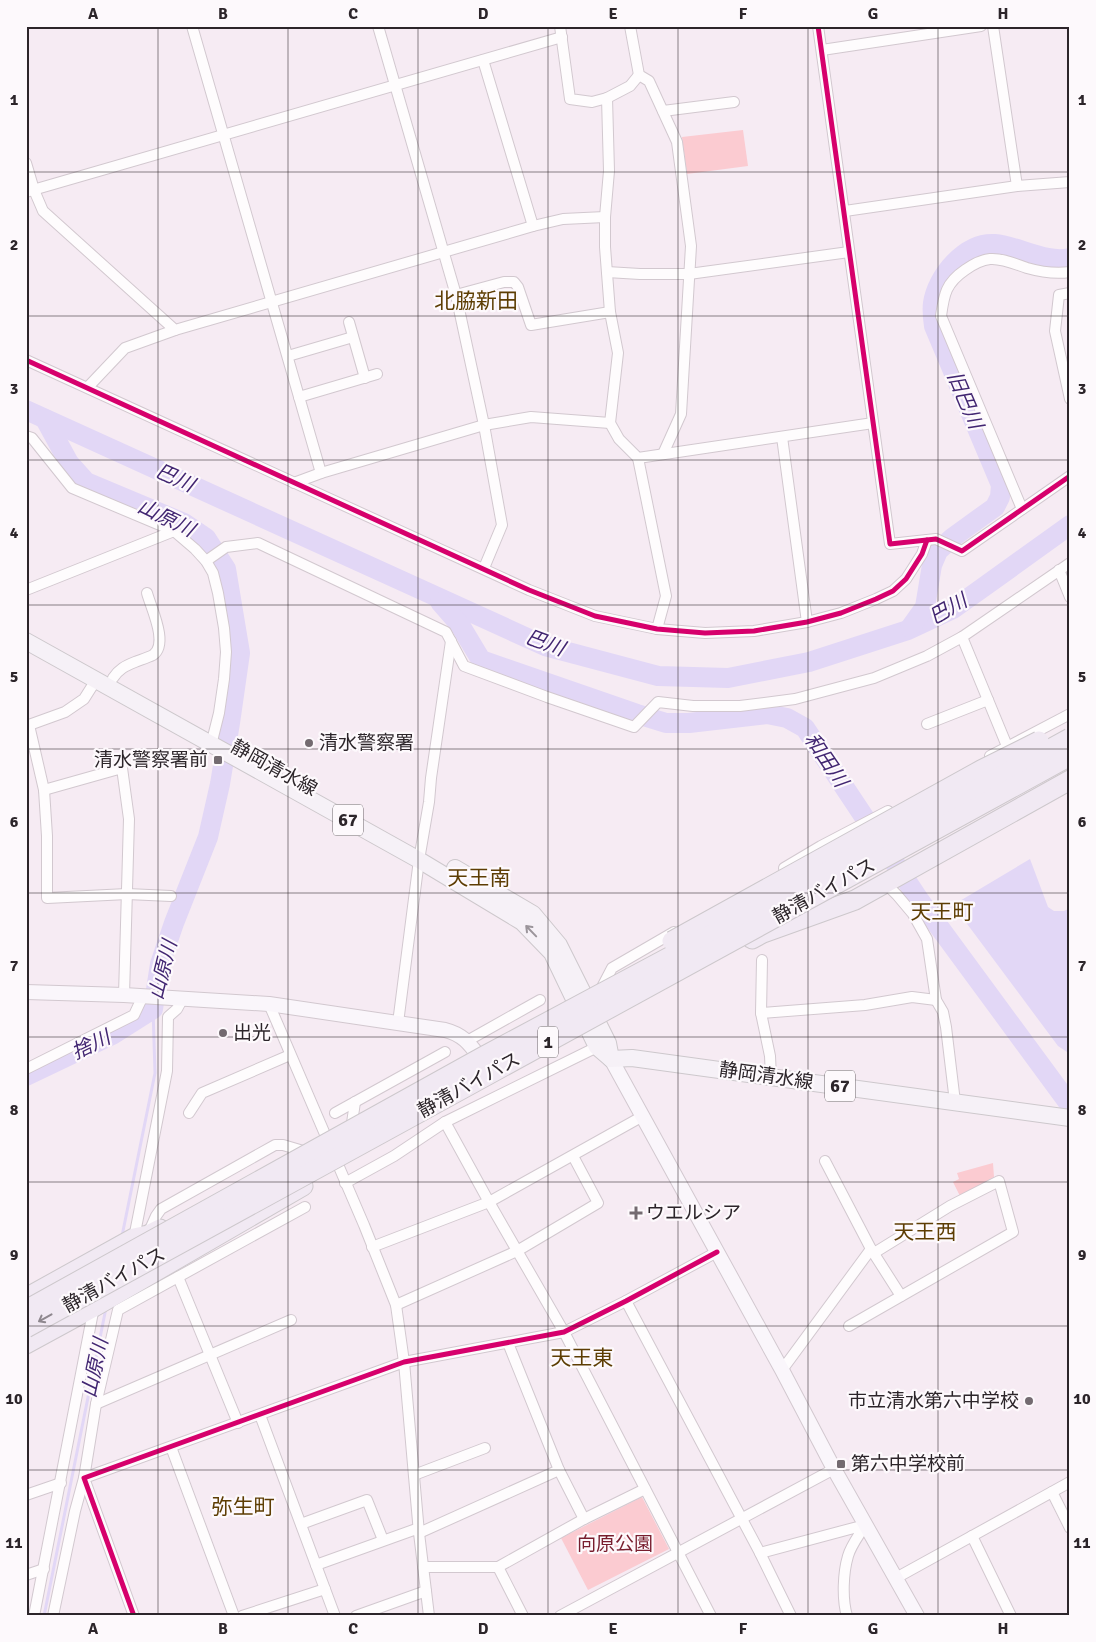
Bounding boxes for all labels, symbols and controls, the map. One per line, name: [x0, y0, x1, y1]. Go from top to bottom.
text: A: [88, 4, 99, 24]
text: B: [218, 4, 228, 24]
text: C: [348, 4, 358, 24]
text: D: [478, 4, 489, 24]
text: E: [608, 4, 618, 24]
text: F: [739, 4, 748, 24]
text: G: [868, 4, 878, 24]
text: H: [998, 4, 1008, 24]
text: 1: [10, 90, 19, 110]
text: 1: [1078, 90, 1087, 110]
text: 2: [10, 235, 18, 255]
text: 2: [1078, 235, 1086, 255]
district label: 北脇新田: [434, 288, 518, 314]
water label: 旧巴川: [942, 368, 989, 434]
text: 3: [10, 379, 18, 399]
text: 3: [1078, 379, 1086, 399]
water label: 巴川: [152, 458, 200, 498]
water label: 山原川: [134, 494, 200, 543]
text: 4: [10, 523, 19, 543]
text: 4: [1078, 523, 1087, 543]
water label: 巴川: [924, 587, 973, 630]
water label: 巴川: [522, 624, 570, 662]
text: 5: [10, 667, 18, 687]
text: 5: [1078, 667, 1086, 687]
water label: 和田川: [799, 728, 854, 794]
place label: 清水警察署: [319, 731, 414, 755]
street label: 静岡清水線: [227, 734, 321, 802]
marker: 清水警察署: [303, 737, 315, 749]
place label: 清水警察署前: [94, 748, 208, 772]
marker: 清水警察署前: [212, 754, 224, 766]
road number: 67: [333, 804, 363, 836]
text: 6: [10, 812, 19, 832]
text: 6: [1078, 812, 1087, 832]
street label: 静清バイパス: [768, 853, 880, 929]
district label: 天王南: [448, 865, 511, 891]
district label: 天王町: [911, 899, 974, 925]
one-way arrow: [525, 925, 537, 937]
water label: 山原川: [144, 936, 183, 1002]
text: 7: [10, 956, 19, 976]
text: 7: [1078, 956, 1087, 976]
place label: 出光: [233, 1021, 271, 1045]
water label: 捨川: [68, 1024, 116, 1065]
road number: 1: [538, 1026, 558, 1058]
marker: 出光: [217, 1027, 229, 1039]
street label: 静清バイパス: [413, 1047, 525, 1123]
street label: 静岡清水線: [717, 1058, 815, 1094]
road number: 67: [825, 1070, 855, 1102]
text: 8: [10, 1100, 19, 1120]
text: 8: [1078, 1100, 1087, 1120]
place label: ウエルシア: [646, 1201, 741, 1225]
marker: ウエルシア: [630, 1207, 642, 1219]
district label: 天王西: [894, 1219, 957, 1245]
street label: 静清バイパス: [58, 1242, 170, 1318]
text: 9: [10, 1245, 19, 1265]
text: 9: [1078, 1245, 1087, 1265]
one-way arrow: [38, 1313, 52, 1323]
water label: 山原川: [77, 1334, 114, 1400]
district label: 天王東: [551, 1345, 614, 1371]
text: 10: [5, 1389, 23, 1409]
place label: 市立清水第六中学校: [848, 1389, 1019, 1413]
text: 10: [1073, 1389, 1091, 1409]
marker: 市立清水第六中学校: [1023, 1395, 1035, 1407]
place label: 第六中学校前: [851, 1452, 965, 1476]
marker: 第六中学校前: [835, 1458, 847, 1470]
district label: 弥生町: [212, 1494, 275, 1520]
park label: 向原公園: [577, 1532, 653, 1556]
text: 11: [5, 1533, 23, 1553]
text: 11: [1073, 1533, 1091, 1553]
text: A: [88, 1619, 99, 1639]
text: B: [218, 1619, 228, 1639]
text: C: [348, 1619, 358, 1639]
text: D: [478, 1619, 489, 1639]
text: E: [608, 1619, 618, 1639]
text: F: [739, 1619, 748, 1639]
text: G: [868, 1619, 878, 1639]
text: H: [998, 1619, 1008, 1639]

